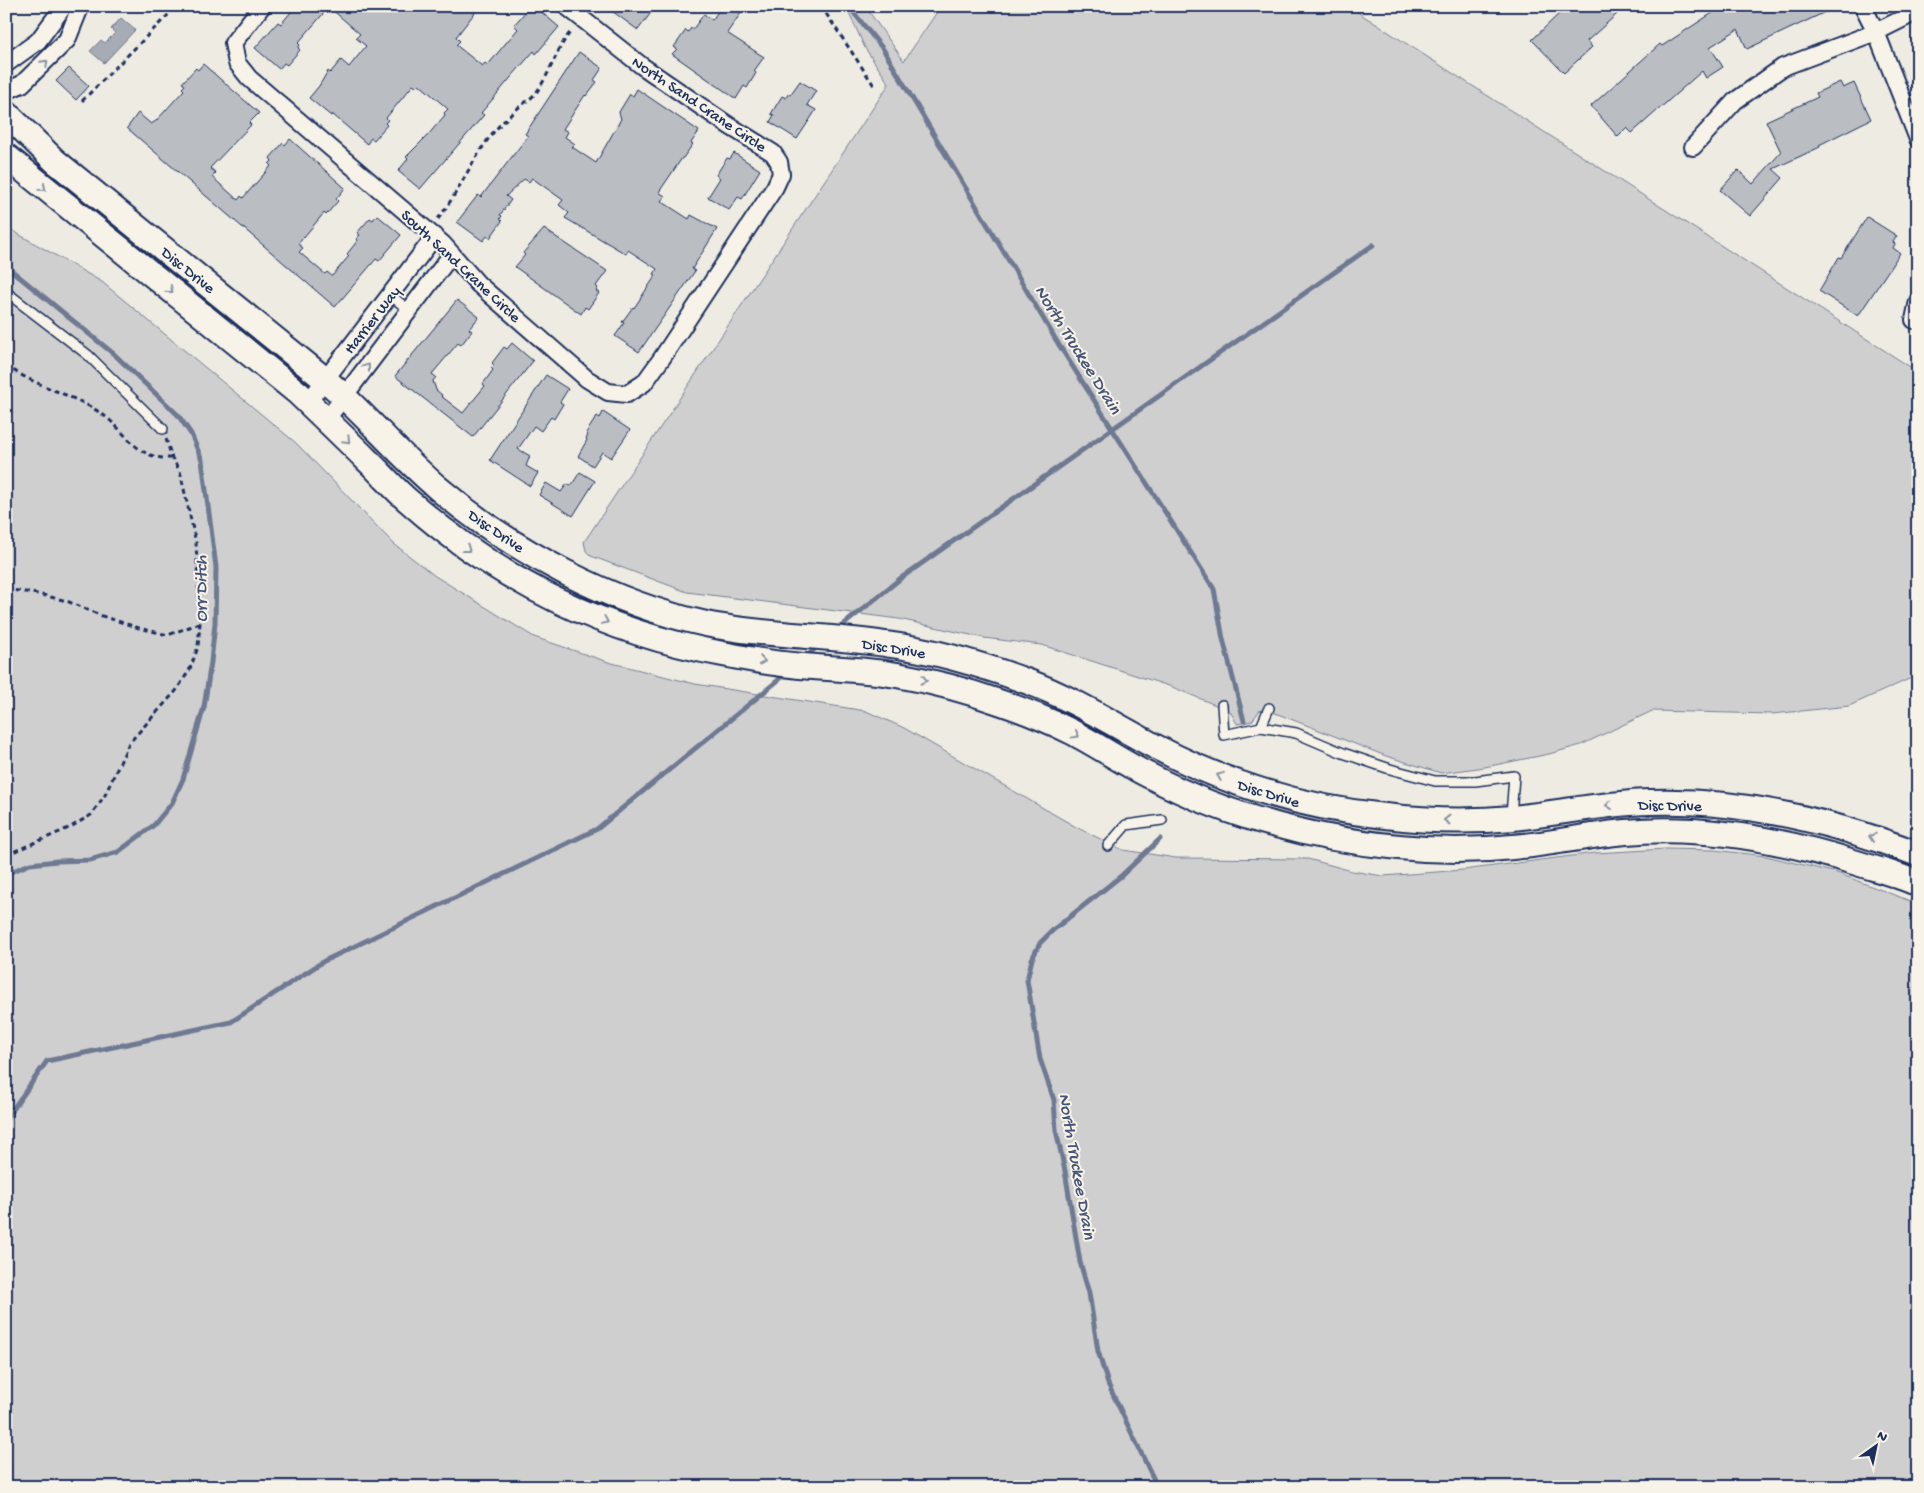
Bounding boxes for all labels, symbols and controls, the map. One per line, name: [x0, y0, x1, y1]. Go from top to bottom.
street label: North Sand Crane Circle: [627, 54, 770, 158]
one-way arrow: [39, 60, 48, 69]
one-way arrow: [38, 182, 47, 191]
street label: South Sand Crane Circle: [396, 207, 524, 329]
street label: Disc Drive: [155, 244, 218, 300]
water label: North Truckee Drain: [1029, 282, 1125, 419]
street label: Harrier Way: [341, 283, 406, 359]
one-way arrow: [164, 284, 173, 292]
one-way arrow: [361, 363, 370, 372]
one-way arrow: [341, 434, 350, 443]
street label: Disc Drive: [462, 507, 527, 559]
one-way arrow: [461, 543, 471, 552]
water label: Orr Ditch: [192, 555, 213, 622]
one-way arrow: [600, 615, 609, 626]
street label: Disc Drive: [859, 636, 927, 665]
one-way arrow: [758, 655, 767, 665]
one-way arrow: [919, 674, 928, 685]
one-way arrow: [1071, 728, 1080, 738]
one-way arrow: [1216, 771, 1225, 782]
street label: Disc Drive: [1234, 777, 1302, 814]
street label: Disc Drive: [1637, 797, 1703, 818]
one-way arrow: [1604, 800, 1613, 810]
one-way arrow: [1443, 815, 1450, 825]
one-way arrow: [1868, 833, 1877, 843]
water label: North Truckee Drain: [1052, 1092, 1099, 1242]
north arrow: [1852, 1420, 1902, 1470]
text: N: [1873, 1428, 1890, 1447]

